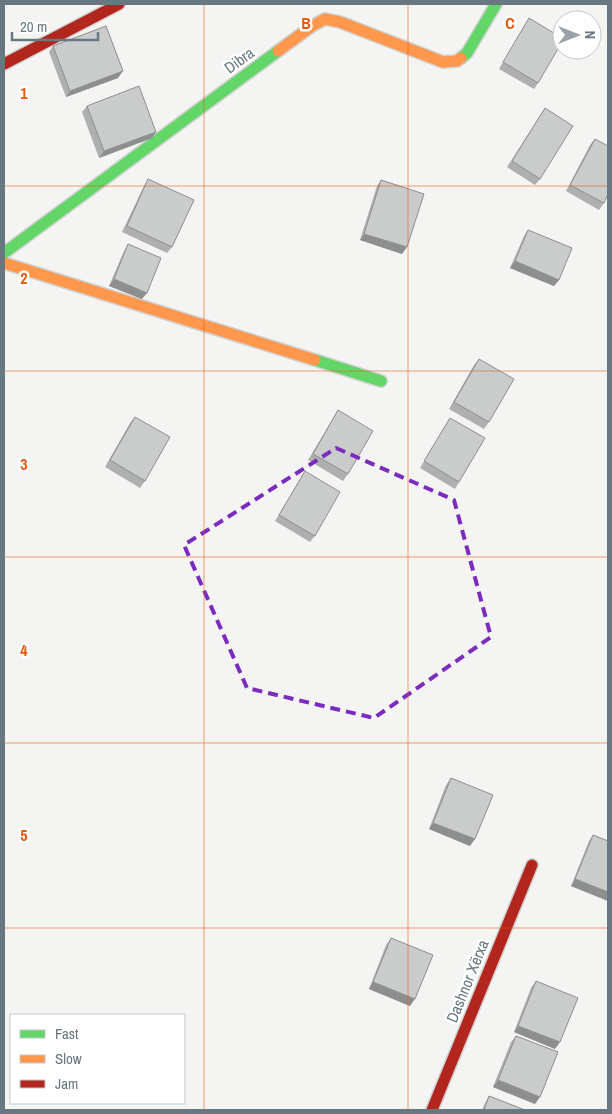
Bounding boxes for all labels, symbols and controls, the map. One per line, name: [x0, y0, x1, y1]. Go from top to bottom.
scale bar: [12, 10, 99, 42]
north arrow: [552, 10, 602, 60]
text: B: [301, 12, 311, 34]
text: C: [505, 12, 515, 34]
text: 20 m: [20, 16, 47, 37]
text: N: [581, 31, 599, 39]
street label: Dibra: [220, 41, 259, 78]
text: 1: [20, 82, 28, 104]
text: 2: [20, 267, 28, 289]
text: 3: [20, 453, 28, 475]
text: 4: [20, 639, 28, 661]
text: 5: [20, 824, 28, 846]
street label: Dashnor Xërxa: [440, 936, 494, 1026]
legend: [10, 1014, 185, 1104]
text: Fast: [55, 1023, 79, 1044]
text: Slow: [55, 1048, 82, 1069]
text: Jam: [55, 1073, 78, 1094]

